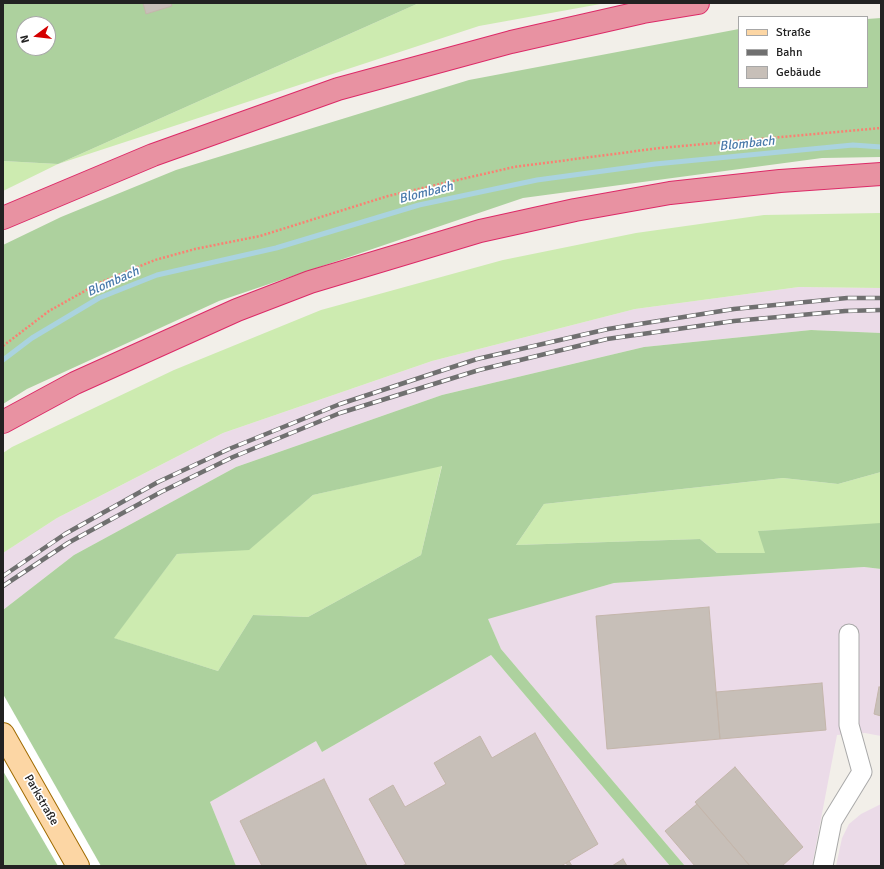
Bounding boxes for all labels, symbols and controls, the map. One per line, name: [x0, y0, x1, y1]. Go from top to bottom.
north arrow: [16, 16, 56, 56]
legend: [738, 16, 868, 88]
text: Straße: [776, 25, 811, 40]
text: N: [18, 34, 32, 44]
text: Bahn: [776, 45, 802, 60]
text: Gebäude: [776, 65, 821, 80]
water label: Blombach: [719, 133, 775, 155]
water label: Blombach: [397, 179, 455, 207]
water label: Blombach: [85, 264, 141, 300]
street label: Parkstraße: [21, 772, 61, 828]

